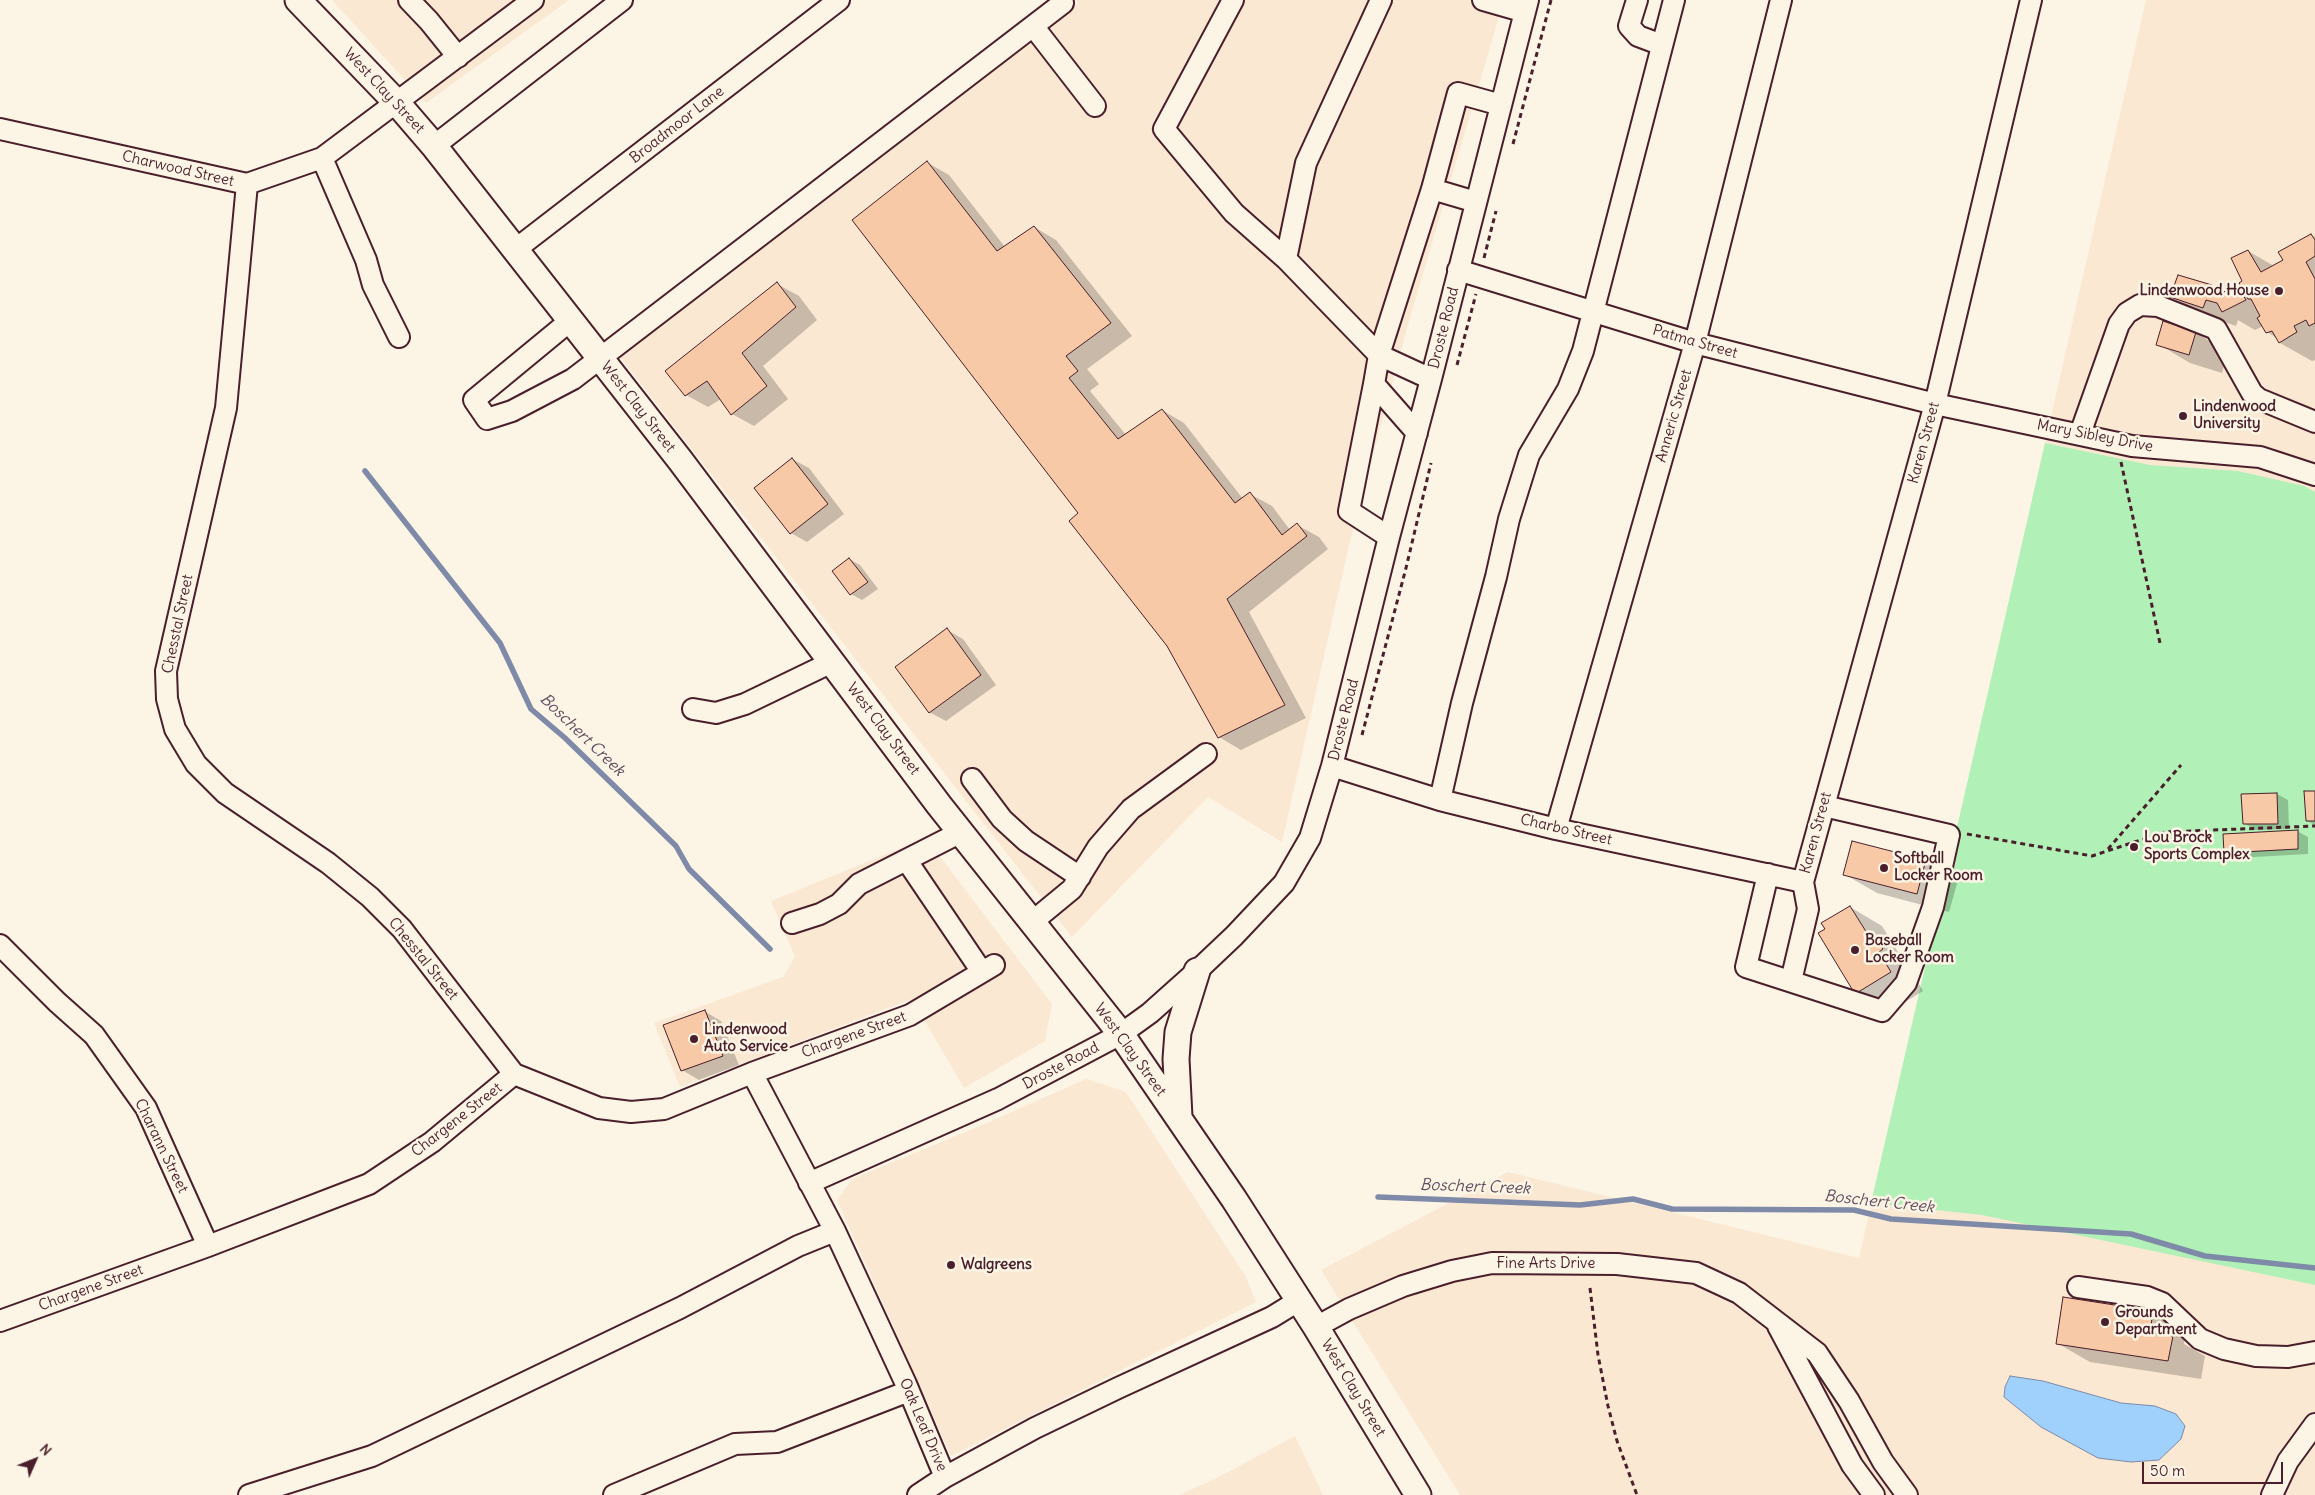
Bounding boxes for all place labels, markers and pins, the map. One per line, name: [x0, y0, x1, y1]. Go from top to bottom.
place label: Lindenwood House: [2139, 282, 2269, 300]
marker: Lindenwood House: [2273, 285, 2285, 297]
place label: Lindenwood University: [2193, 398, 2276, 433]
marker: Lindenwood University: [2177, 410, 2189, 422]
place label: Lou Brock Sports Complex: [2144, 829, 2250, 864]
marker: Lou Brock Sports Complex: [2128, 841, 2140, 853]
place label: Softball Locker Room: [1894, 850, 1983, 885]
marker: Softball Locker Room: [1878, 862, 1890, 874]
place label: Baseball Locker Room: [1865, 932, 1954, 967]
marker: Baseball Locker Room: [1849, 944, 1861, 956]
place label: Lindenwood Auto Service: [704, 1021, 788, 1056]
marker: Lindenwood Auto Service: [688, 1033, 700, 1045]
place label: Walgreens: [961, 1256, 1032, 1274]
marker: Walgreens: [945, 1259, 957, 1271]
place label: Grounds Department: [2115, 1304, 2197, 1339]
marker: Grounds Department: [2099, 1316, 2111, 1328]

